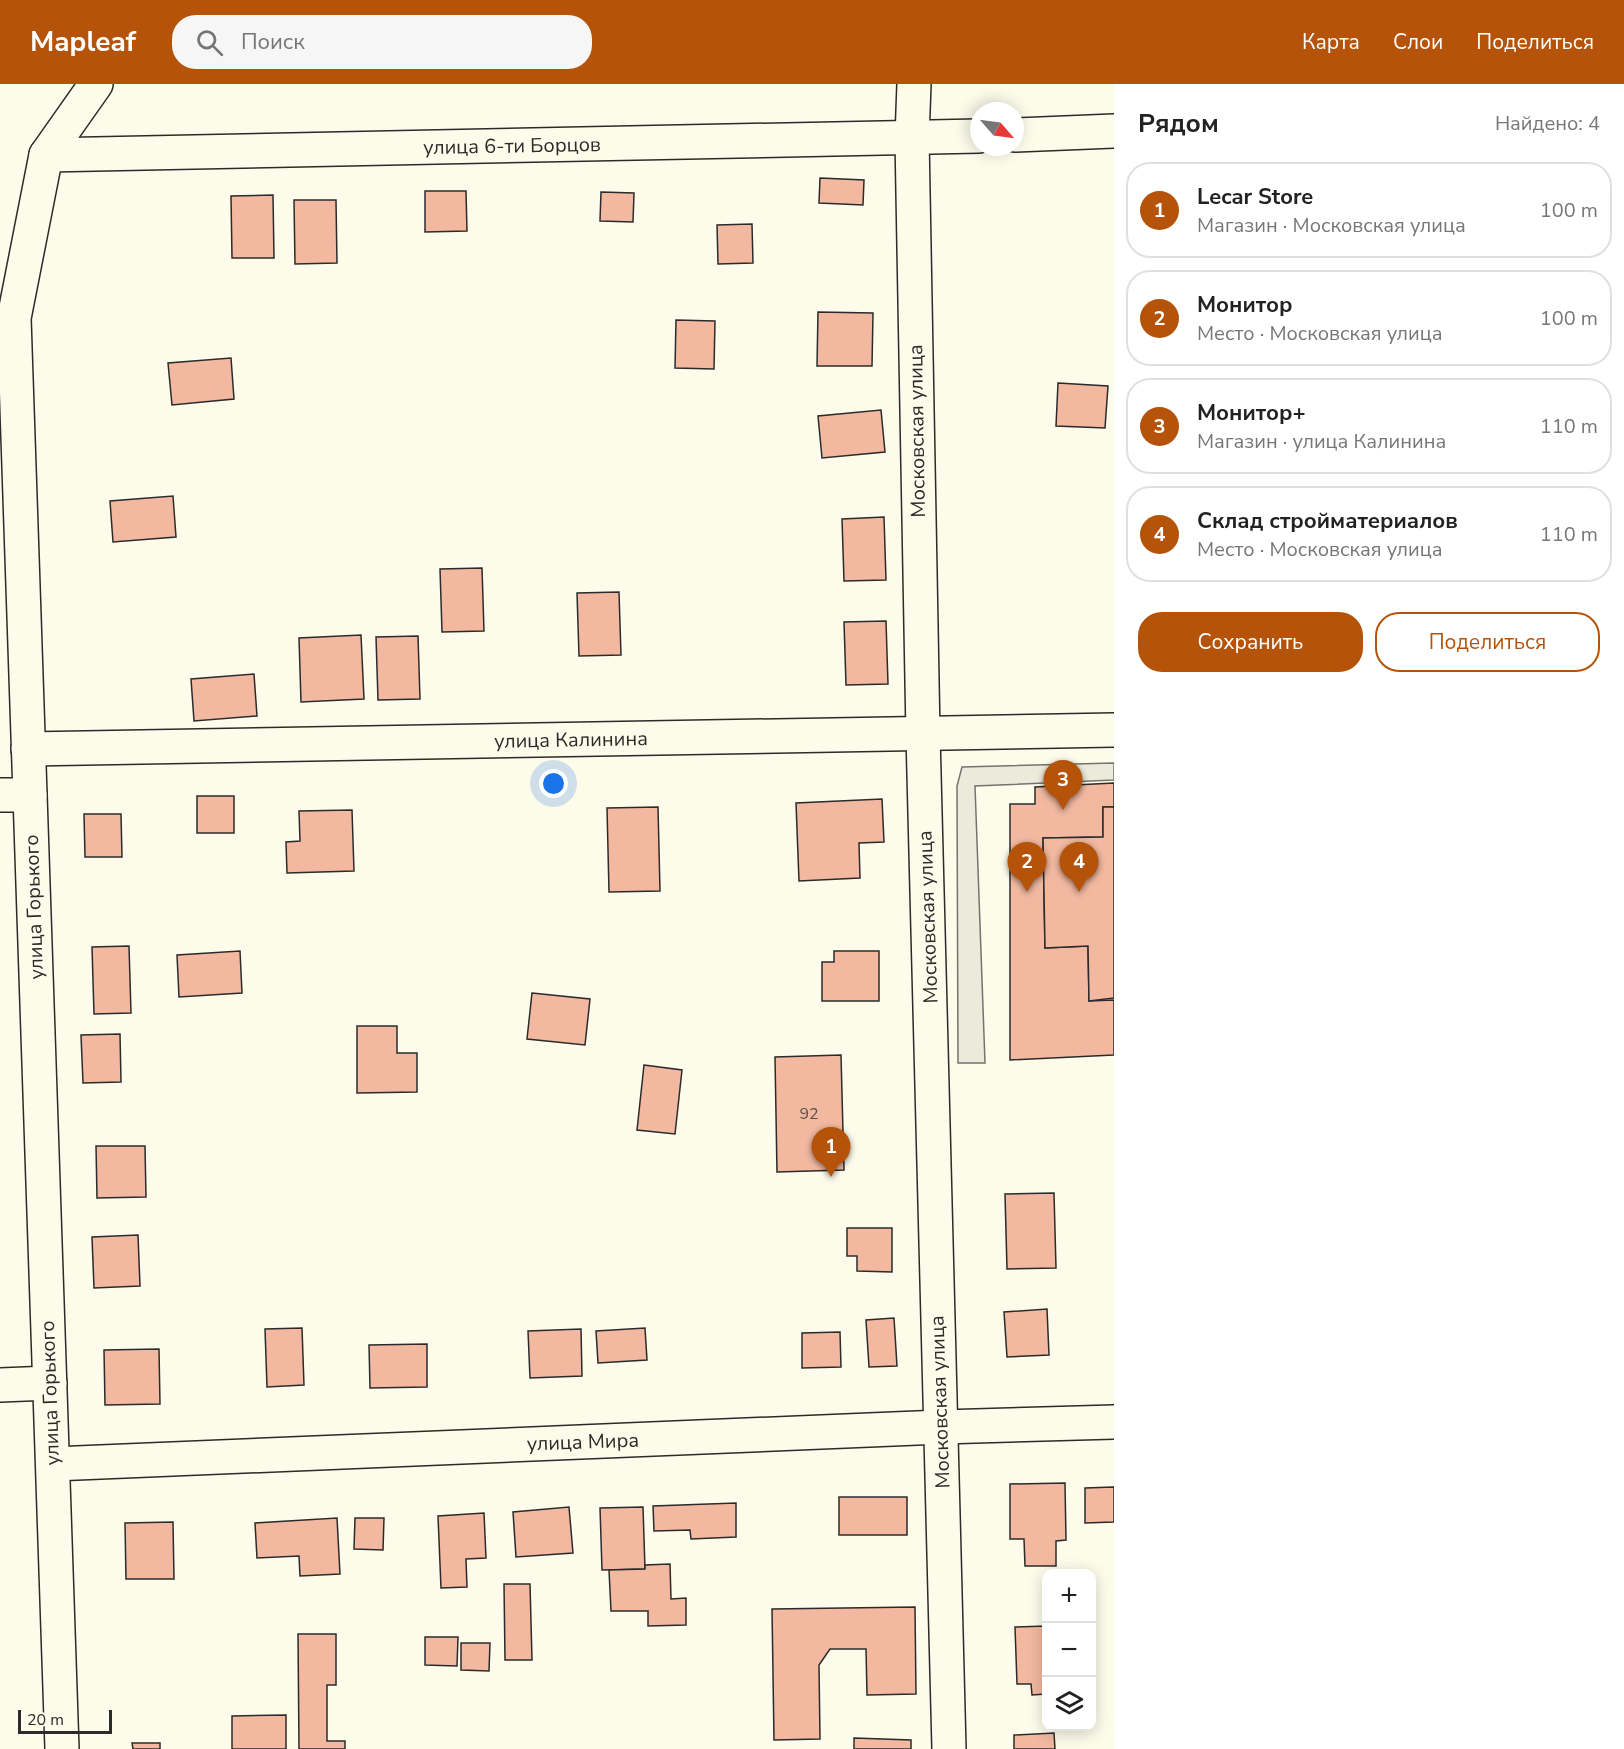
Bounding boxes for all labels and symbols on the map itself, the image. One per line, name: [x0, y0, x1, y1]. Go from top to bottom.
north arrow: [970, 102, 1024, 156]
street label: улица 6-ти Борцов: [423, 131, 601, 161]
street label: Московская улица: [902, 344, 932, 518]
street label: улица Калинина: [494, 725, 648, 755]
pin: 3: [1044, 760, 1082, 810]
your location: [539, 769, 568, 798]
street label: Московская улица: [911, 830, 945, 1004]
street label: улица Горького: [18, 834, 50, 980]
pin: 2: [1008, 842, 1046, 892]
pin: 4: [1060, 842, 1098, 892]
house number: 92: [799, 1103, 819, 1125]
pin: 1: [812, 1128, 850, 1177]
street label: Московская улица: [923, 1315, 957, 1489]
street label: улица Горького: [34, 1320, 66, 1466]
street label: улица Мира: [526, 1427, 640, 1457]
scale bar: [18, 1707, 112, 1734]

